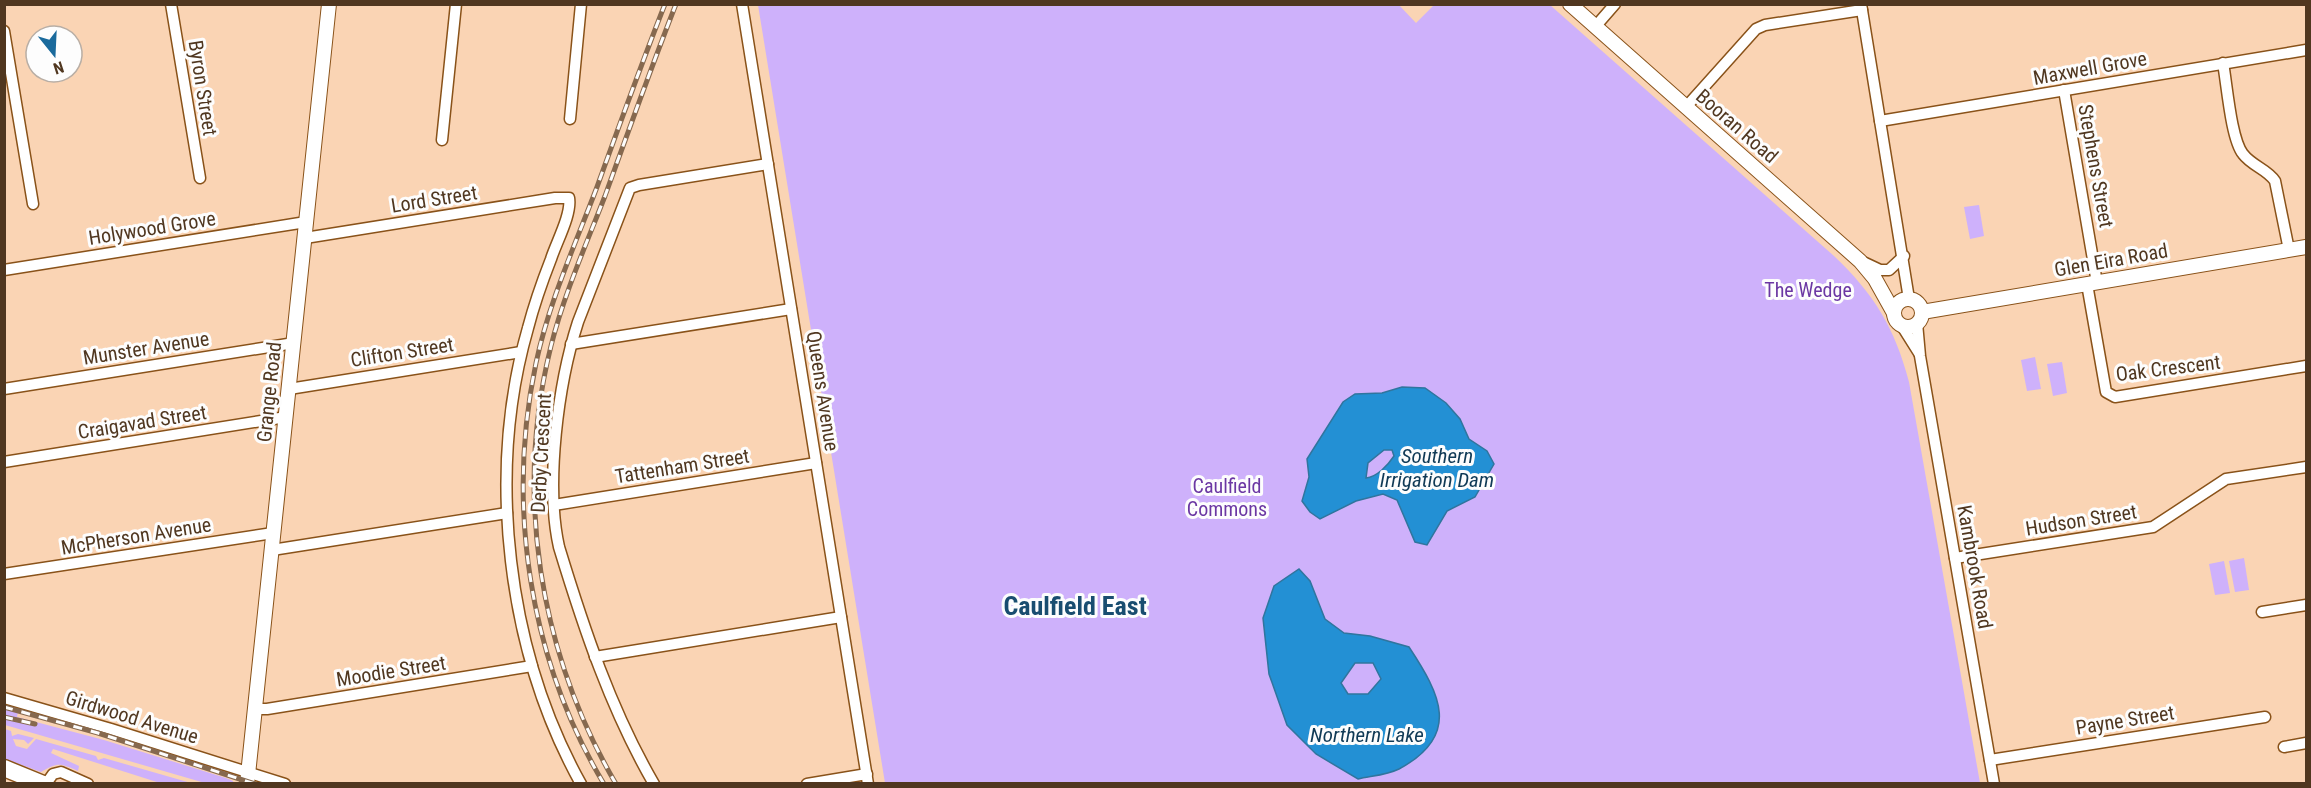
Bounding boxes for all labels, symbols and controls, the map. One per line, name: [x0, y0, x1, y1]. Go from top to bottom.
north arrow: [24, 24, 84, 84]
street label: Byron Street: [184, 39, 222, 138]
street label: Maxwell Grove: [2031, 46, 2149, 90]
text: N: [51, 57, 66, 78]
street label: Booran Road: [1691, 84, 1783, 168]
street label: Stephens Street: [2073, 102, 2119, 230]
street label: Lord Street: [389, 180, 479, 218]
street label: Holywood Grove: [87, 206, 217, 250]
street label: Glen Eira Road: [2052, 238, 2170, 282]
park label: The Wedge: [1764, 278, 1852, 302]
street label: Munster Avenue: [81, 326, 211, 370]
street label: Queens Avenue: [802, 329, 844, 453]
street label: Clifton Street: [349, 332, 455, 372]
street label: Grange Road: [252, 341, 286, 443]
street label: Oak Crescent: [2114, 350, 2222, 386]
street label: Derby Crescent: [526, 393, 556, 513]
street label: Craigavad Street: [76, 400, 208, 444]
street label: Tattenham Street: [613, 444, 751, 488]
water label: Southern Irrigation Dam: [1380, 444, 1494, 492]
park label: Caulfield Commons: [1187, 474, 1267, 521]
street label: Hudson Street: [2024, 499, 2138, 541]
street label: Kambrook Road: [1952, 503, 1998, 631]
street label: McPherson Avenue: [59, 512, 213, 560]
district label: Caulfield East: [1003, 591, 1147, 621]
street label: Moodie Street: [335, 650, 448, 691]
street label: Girdwood Avenue: [63, 685, 201, 749]
street label: Payne Street: [2074, 700, 2176, 740]
water label: Northern Lake: [1310, 723, 1424, 747]

